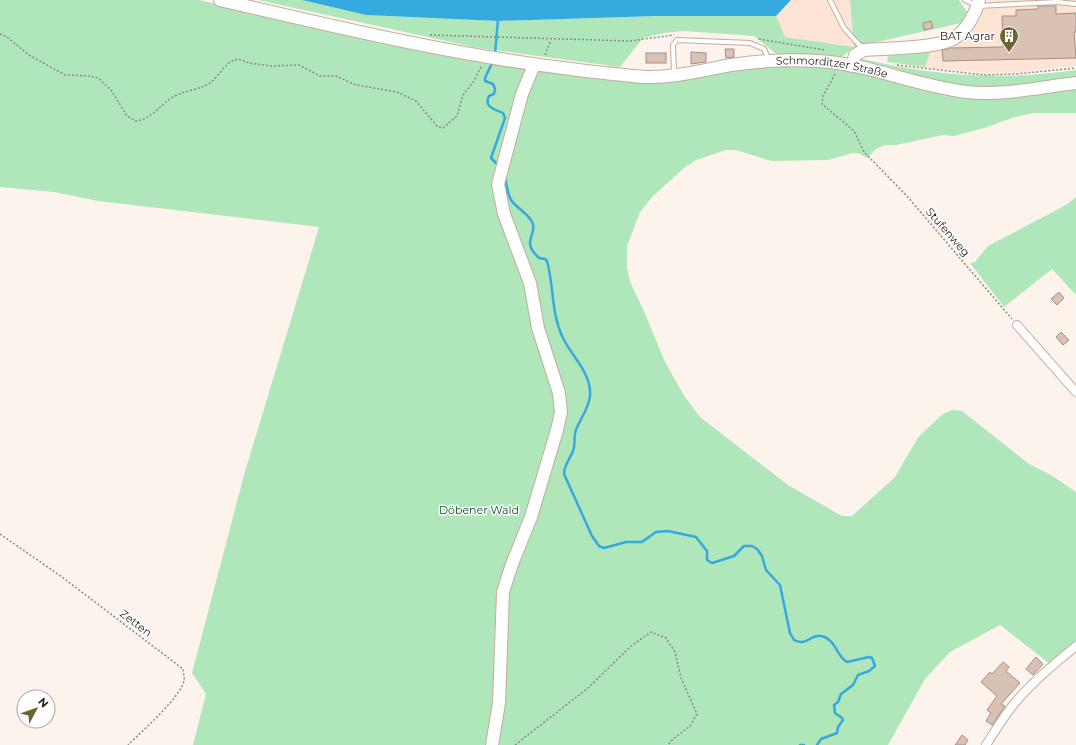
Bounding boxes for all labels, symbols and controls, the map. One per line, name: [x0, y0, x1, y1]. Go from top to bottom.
building icon: BAT Agrar: [998, 25, 1020, 53]
place label: BAT Agrar: [940, 29, 995, 43]
street label: Schmorditzer Straße: [776, 53, 890, 81]
street label: Stufenweg: [923, 205, 973, 259]
park label: Döbener Wald: [439, 503, 519, 517]
street label: Zetten: [117, 606, 155, 640]
north arrow: [16, 689, 56, 729]
text: N: [35, 694, 52, 710]

